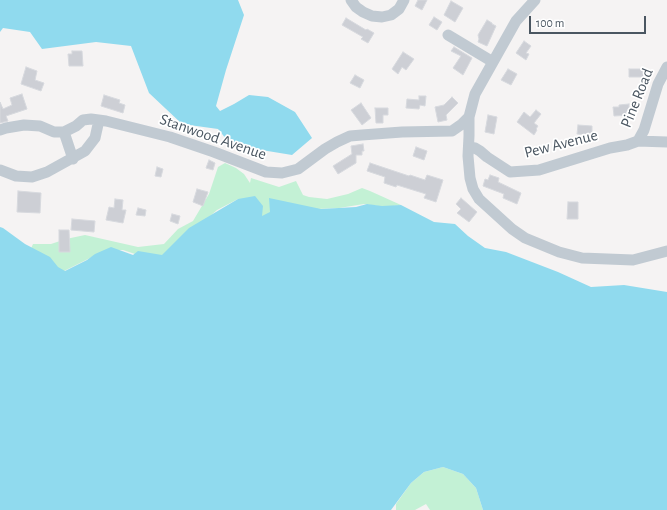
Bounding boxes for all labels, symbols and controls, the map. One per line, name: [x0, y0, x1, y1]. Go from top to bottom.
scale bar: [531, 8, 648, 34]
text: 100 m: [536, 17, 564, 29]
street label: Pine Road: [616, 66, 658, 130]
street label: Stanwood Avenue: [157, 110, 269, 164]
street label: Pew Avenue: [522, 126, 600, 162]

